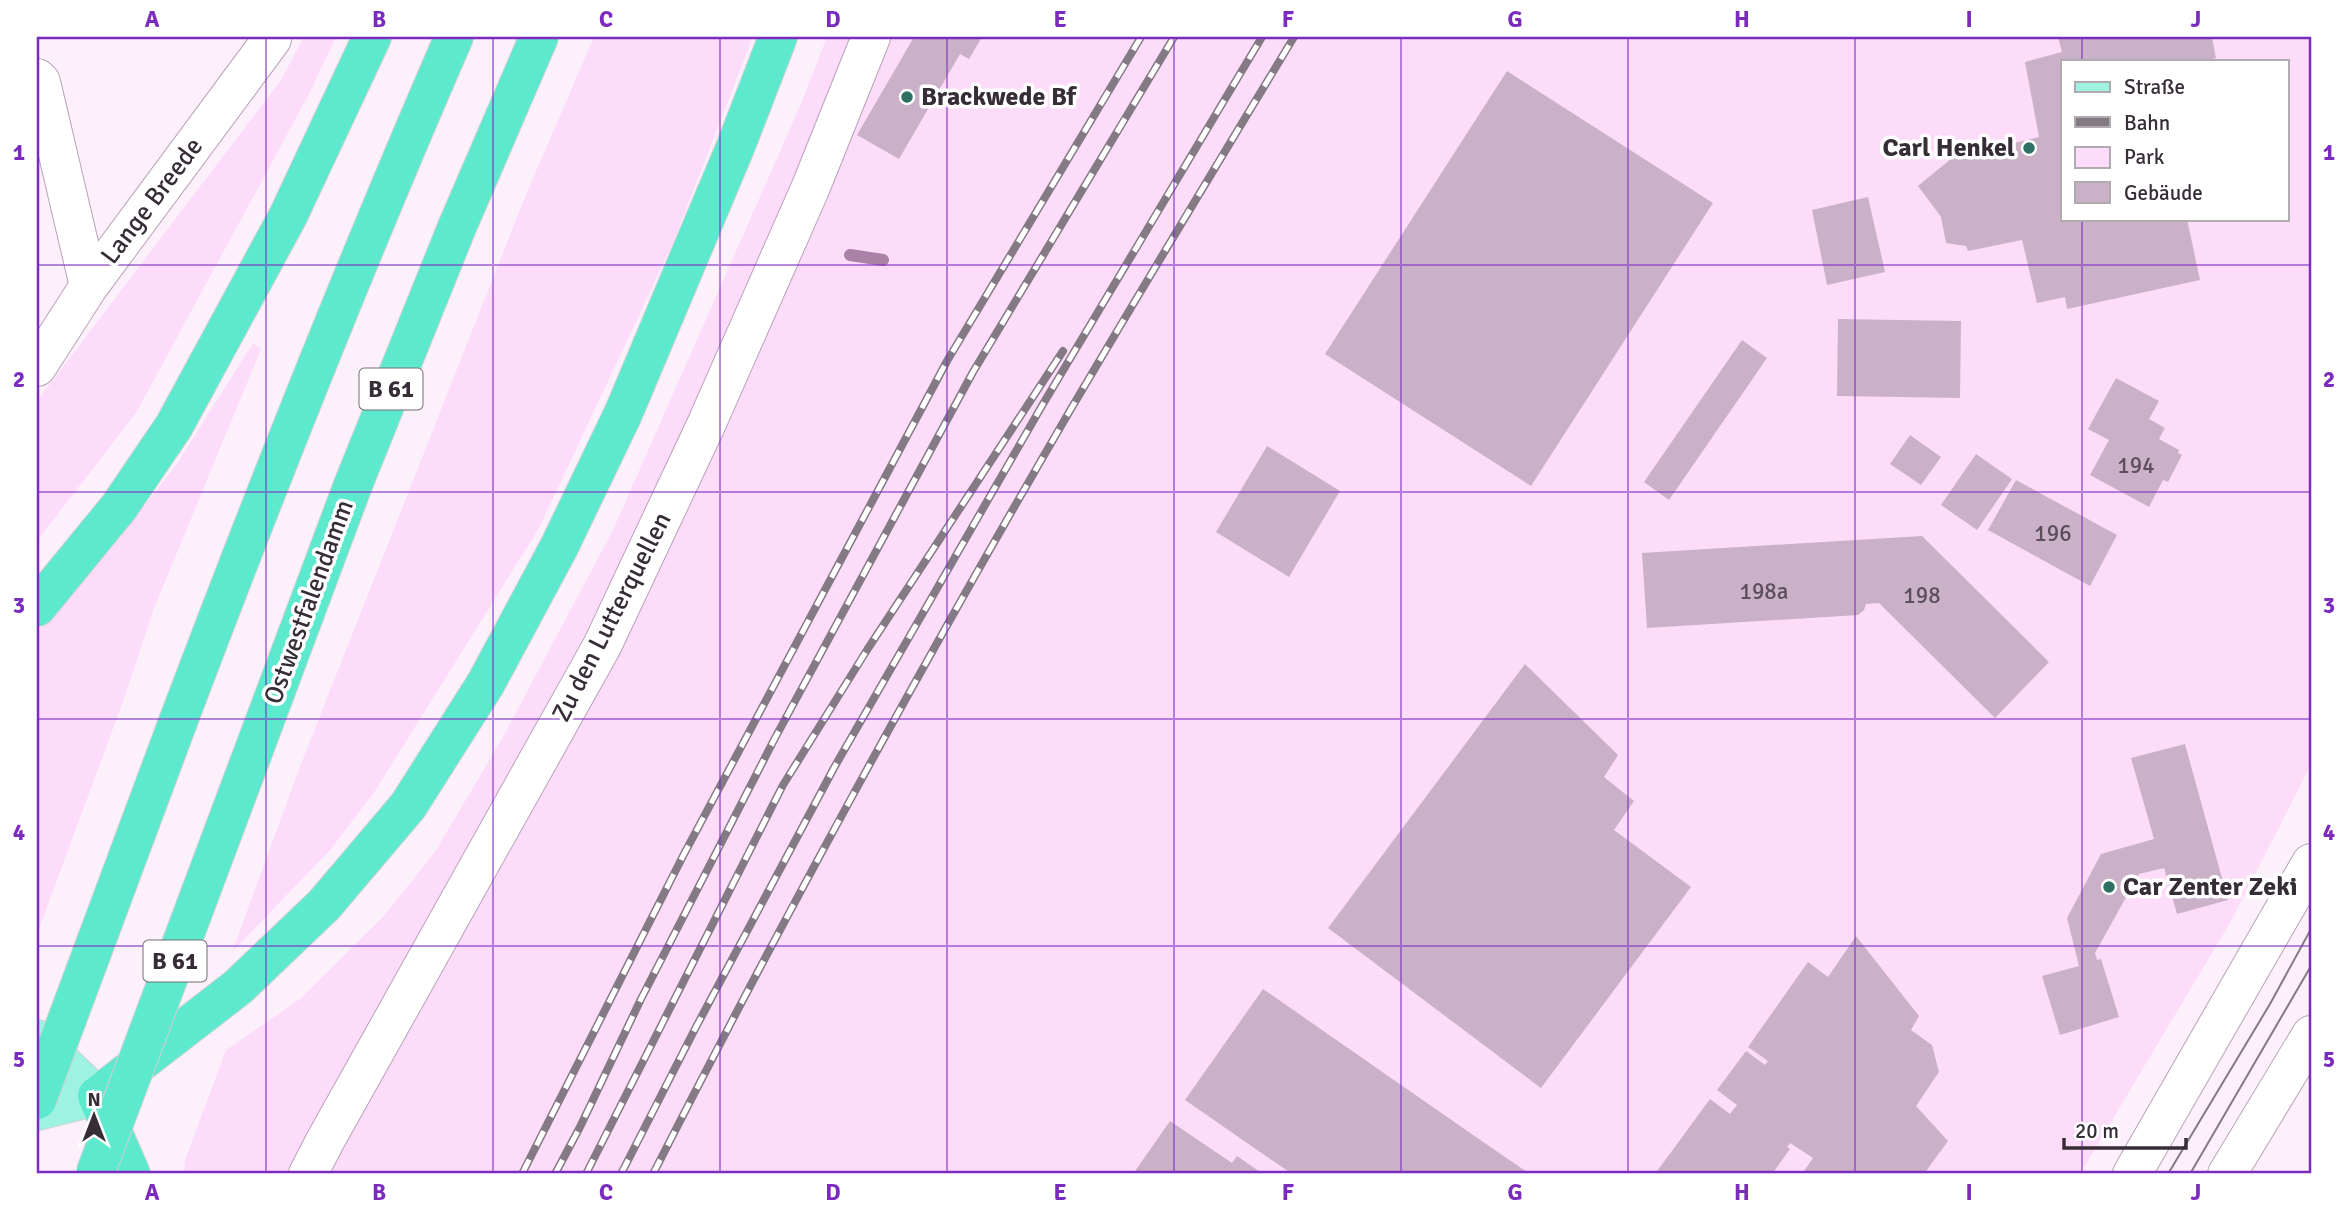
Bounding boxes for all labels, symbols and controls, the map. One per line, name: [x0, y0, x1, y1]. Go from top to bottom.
text: A: [145, 5, 160, 34]
text: B: [372, 5, 386, 34]
text: C: [599, 5, 613, 34]
text: D: [825, 5, 841, 34]
text: E: [1053, 5, 1067, 34]
text: F: [1282, 5, 1294, 34]
text: G: [1507, 5, 1523, 34]
text: H: [1734, 5, 1750, 34]
text: I: [1965, 5, 1973, 34]
text: J: [2191, 5, 2201, 34]
legend: [2061, 60, 2288, 220]
text: Straße: [2124, 74, 2185, 100]
place label: Brackwede Bf: [921, 81, 1078, 113]
marker: Brackwede Bf: [899, 89, 915, 105]
text: Bahn: [2124, 110, 2170, 136]
street label: Lange Breede: [94, 131, 210, 271]
place label: Carl Henkel: [1882, 132, 2015, 164]
text: 1: [13, 138, 25, 167]
text: 1: [2323, 138, 2335, 167]
marker: Carl Henkel: [2021, 140, 2037, 156]
text: Park: [2124, 144, 2165, 170]
text: Gebäude: [2124, 180, 2203, 206]
text: 2: [13, 365, 25, 394]
text: 2: [2323, 365, 2335, 394]
road number: B 61: [360, 368, 422, 410]
house number: 194: [2117, 451, 2155, 480]
street label: Ostwestfalendamm: [257, 495, 361, 709]
street label: Zu den Lutterquellen: [545, 507, 679, 727]
house number: 196: [2034, 519, 2072, 548]
house number: 198a: [1740, 577, 1788, 606]
house number: 198: [1903, 581, 1941, 610]
text: 3: [13, 591, 25, 620]
text: 3: [2323, 591, 2335, 620]
text: 4: [13, 818, 25, 847]
text: 4: [2323, 818, 2335, 847]
place label: Car Zenter Zeki: [2123, 871, 2297, 903]
marker: Car Zenter Zeki: [2101, 879, 2117, 895]
road number: B 61: [144, 940, 206, 981]
text: 5: [13, 1045, 25, 1074]
text: 5: [2323, 1045, 2335, 1074]
north arrow: [60, 1082, 130, 1152]
text: N: [87, 1088, 101, 1112]
scale bar: [2064, 1106, 2187, 1150]
text: 20 m: [2075, 1118, 2119, 1144]
text: A: [145, 1178, 160, 1207]
text: B: [372, 1178, 386, 1207]
text: C: [599, 1178, 613, 1207]
text: D: [825, 1178, 841, 1207]
text: E: [1053, 1178, 1067, 1207]
text: F: [1282, 1178, 1294, 1207]
text: G: [1507, 1178, 1523, 1207]
text: H: [1734, 1178, 1750, 1207]
text: I: [1965, 1178, 1973, 1207]
text: J: [2191, 1178, 2201, 1207]

